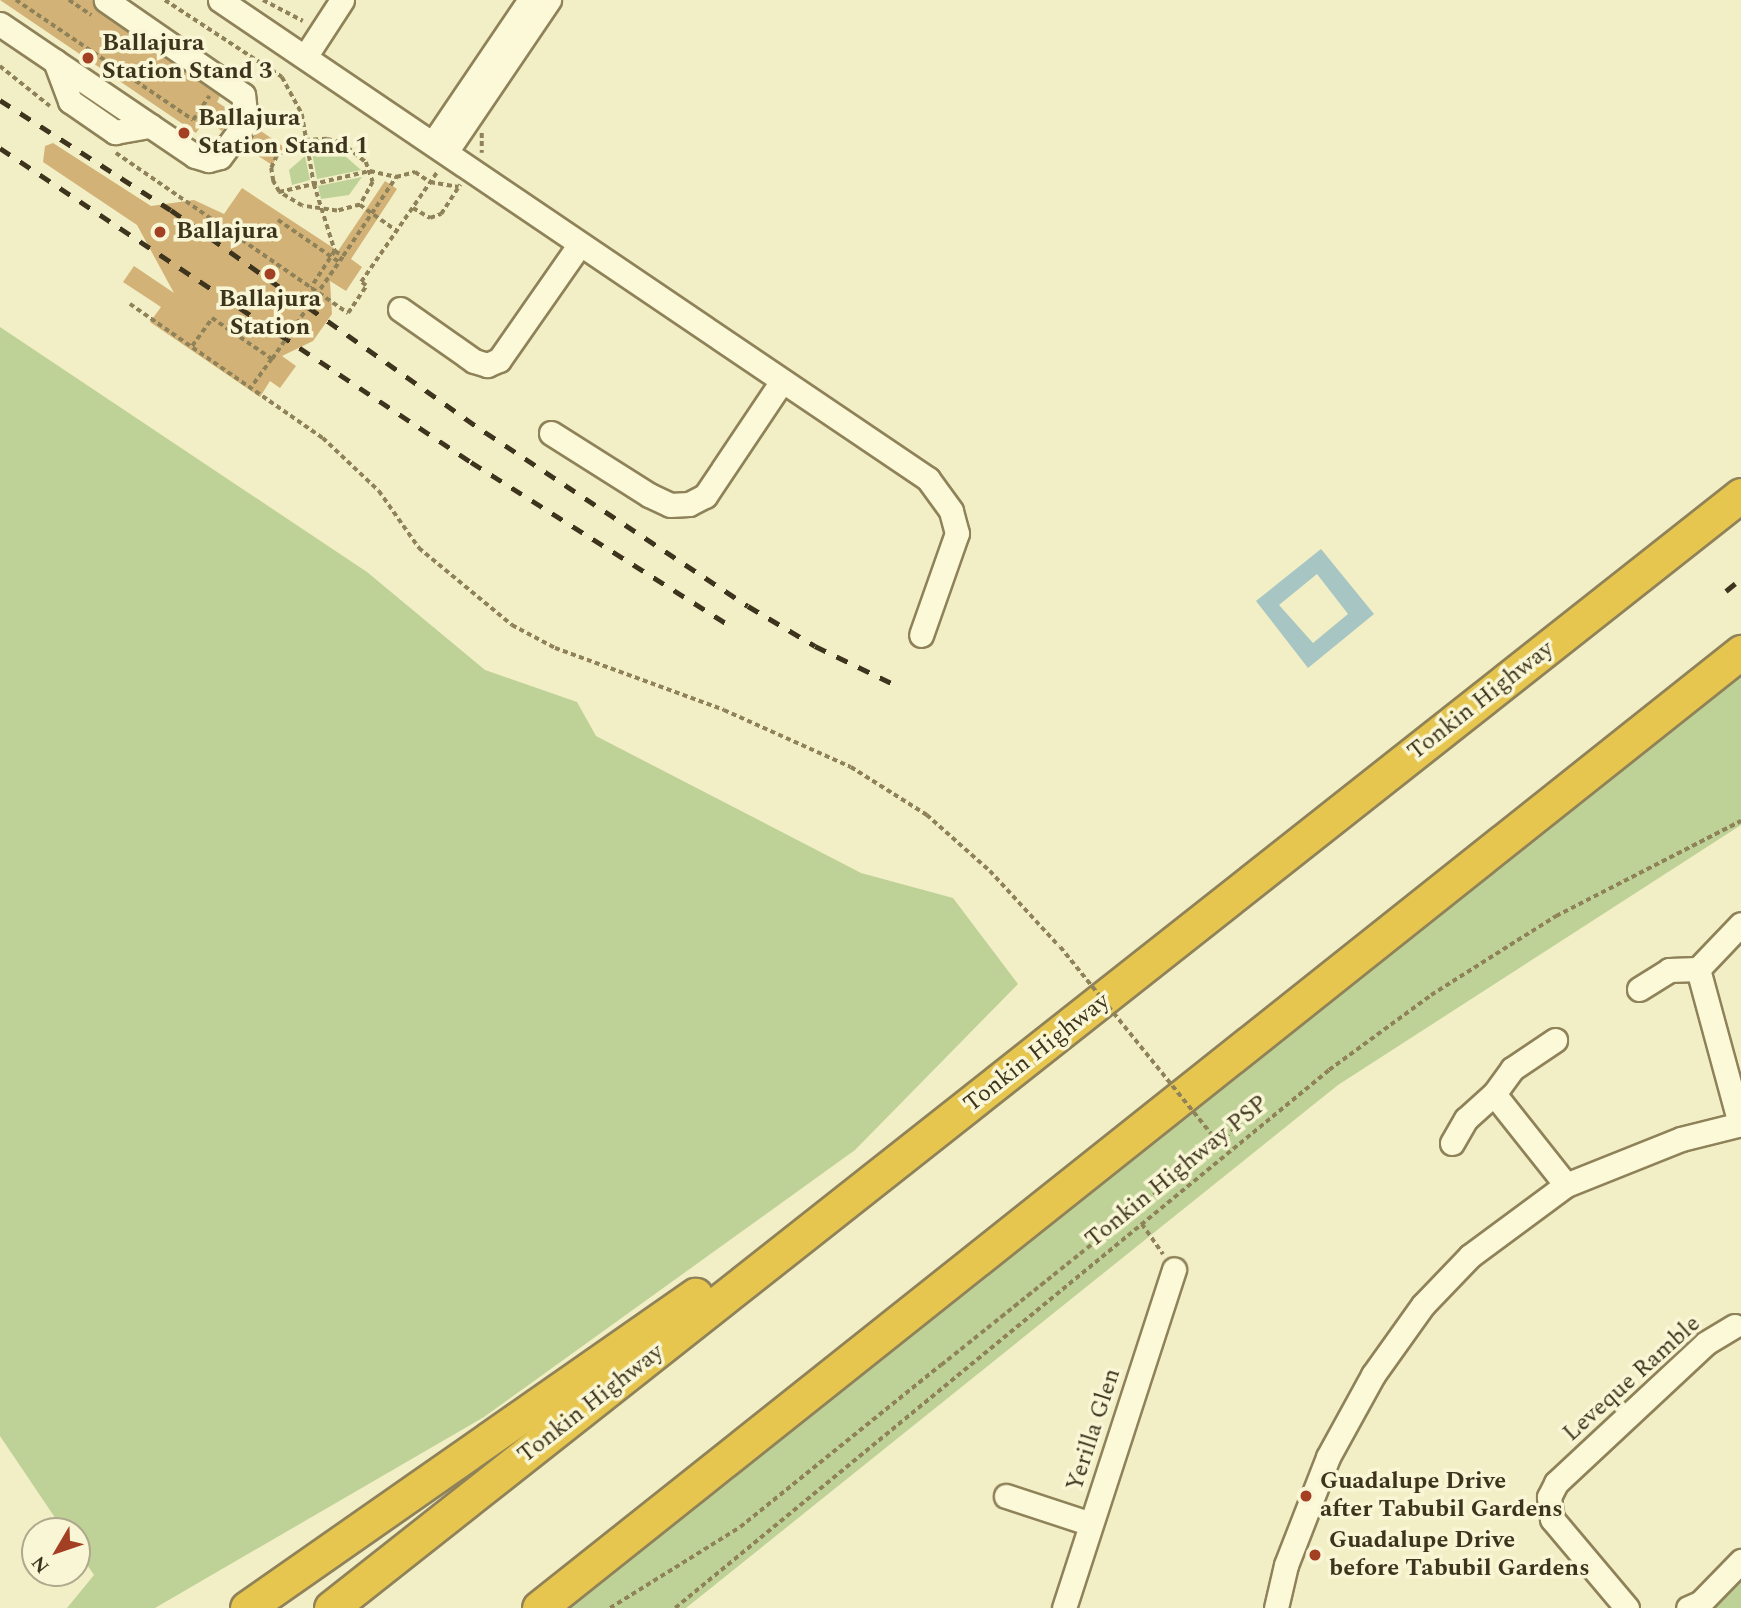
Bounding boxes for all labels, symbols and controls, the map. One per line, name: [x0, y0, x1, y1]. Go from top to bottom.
place label: Ballajura Station Stand 3: [102, 30, 272, 86]
marker: Ballajura Station Stand 3: [80, 50, 96, 66]
place label: Ballajura Station Stand 1: [198, 105, 368, 161]
marker: Ballajura Station Stand 1: [176, 125, 192, 141]
place label: Ballajura: [176, 218, 278, 246]
marker: Ballajura: [150, 222, 170, 242]
marker: Ballajura Station: [262, 266, 278, 282]
place label: Ballajura Station: [219, 286, 321, 342]
street label: Tonkin Highway: [1402, 635, 1560, 767]
street label: Tonkin Highway: [958, 987, 1116, 1119]
street label: Tonkin Highway PSP: [1080, 1090, 1274, 1254]
street label: Leveque Ramble: [1557, 1310, 1707, 1448]
street label: Tonkin Highway: [512, 1338, 670, 1470]
street label: Yerilla Glen: [1061, 1365, 1127, 1495]
place label: Guadalupe Drive after Tabubil Gardens: [1320, 1468, 1563, 1524]
marker: Guadalupe Drive after Tabubil Gardens: [1298, 1488, 1314, 1504]
north arrow: [21, 1517, 91, 1587]
place label: Guadalupe Drive before Tabubil Gardens: [1329, 1527, 1590, 1583]
marker: Guadalupe Drive before Tabubil Gardens: [1307, 1547, 1323, 1563]
text: N: [25, 1549, 57, 1579]

